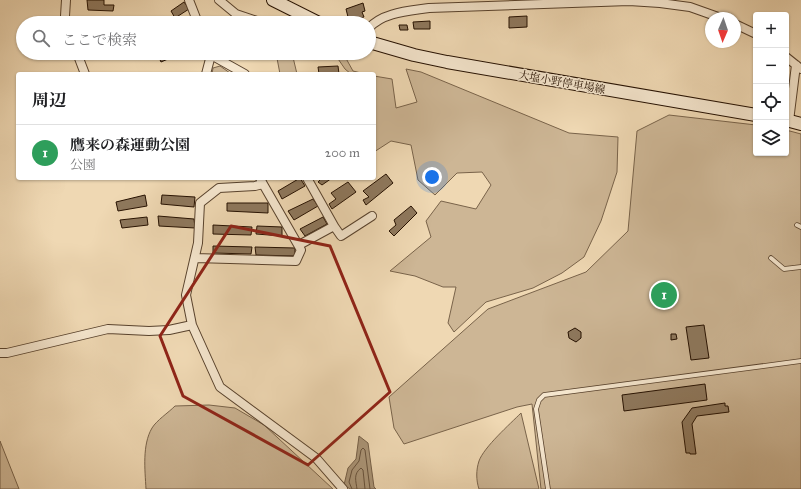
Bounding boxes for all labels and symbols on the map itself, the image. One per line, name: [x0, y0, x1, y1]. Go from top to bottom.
north arrow: [705, 12, 741, 48]
street label: 大塩小野停車場線: [517, 68, 606, 97]
your location: [422, 167, 442, 187]
pin: 1: [651, 280, 677, 310]

